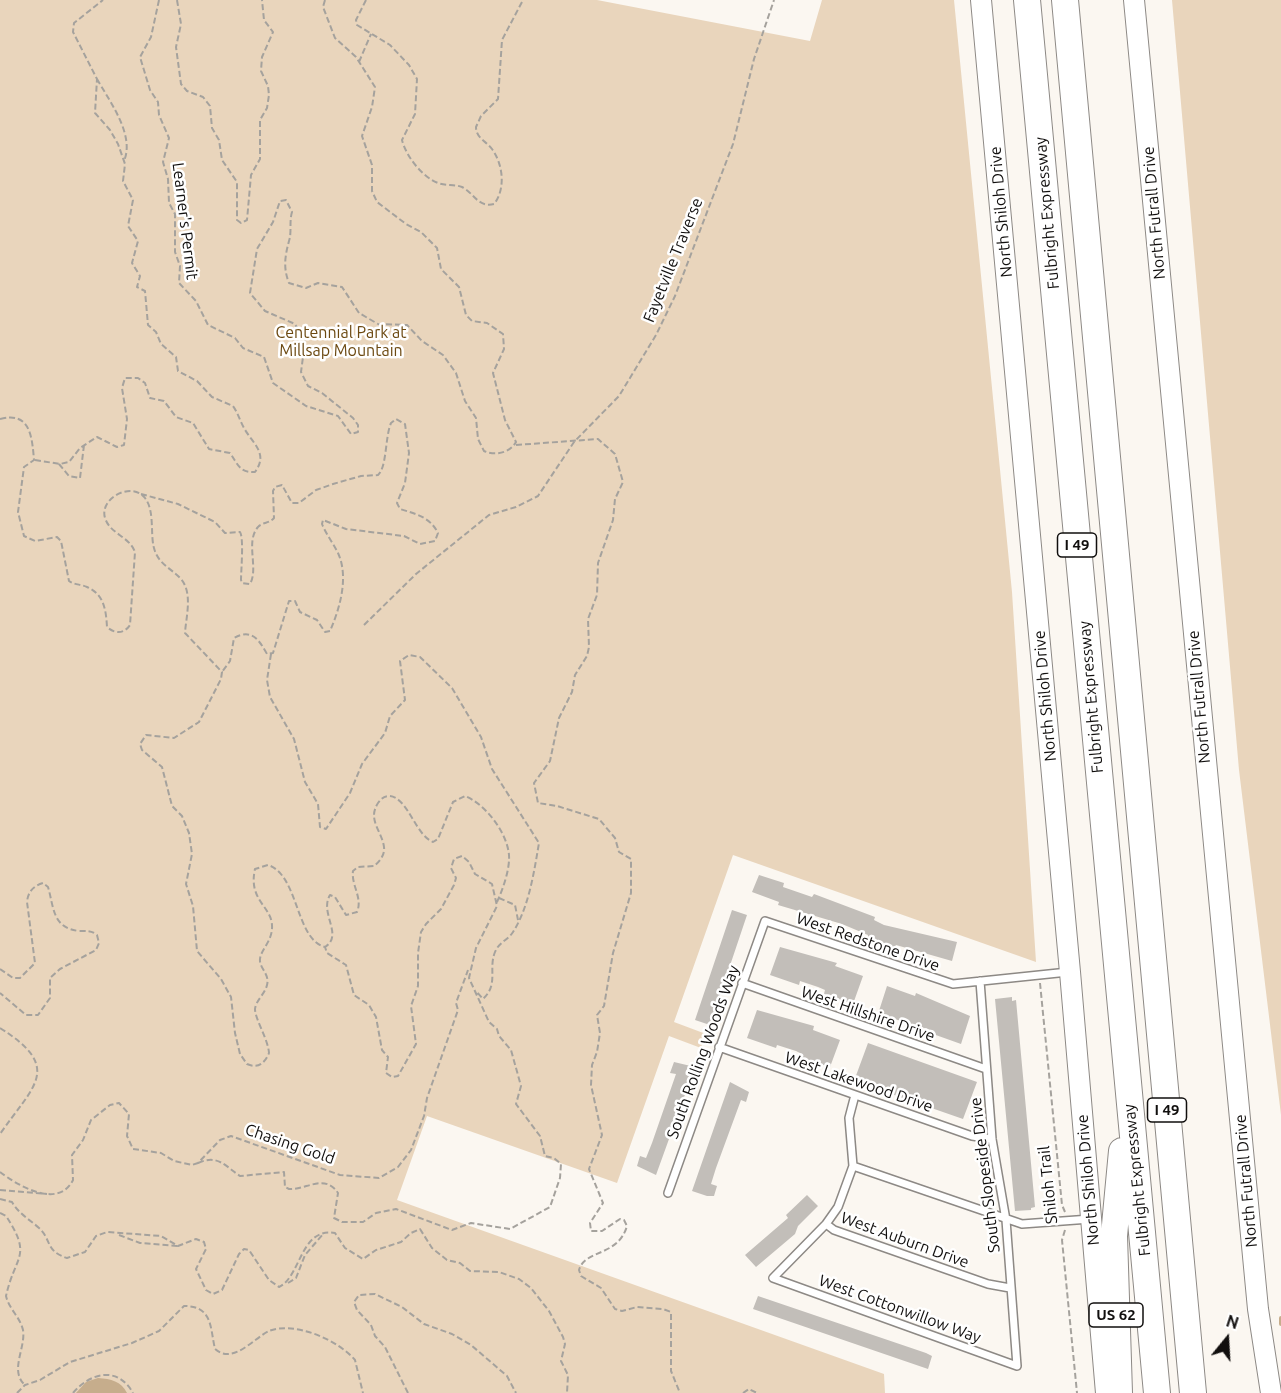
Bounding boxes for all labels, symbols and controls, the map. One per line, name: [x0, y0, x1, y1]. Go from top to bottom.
street label: Fulbright Expressway: [1031, 136, 1063, 290]
street label: North Shiloh Drive: [986, 146, 1016, 278]
street label: North Futrall Drive: [1139, 146, 1169, 280]
street label: Learner's Permit: [168, 161, 202, 281]
street label: Fayetville Traverse: [639, 195, 707, 325]
park label: Centennial Park at Millsap Mountain: [275, 323, 407, 361]
road number: I 49: [1058, 533, 1096, 557]
street label: Fulbright Expressway: [1075, 620, 1107, 774]
street label: North Shiloh Drive: [1030, 630, 1060, 762]
street label: North Futrall Drive: [1184, 630, 1214, 764]
street label: West Redstone Drive: [794, 908, 942, 976]
street label: South Rolling Woods Way: [663, 963, 743, 1141]
street label: West Hillshire Drive: [799, 982, 937, 1046]
street label: West Lakewood Drive: [782, 1048, 936, 1116]
street label: South Slopeside Drive: [966, 1096, 1004, 1254]
road number: I 49: [1148, 1098, 1186, 1122]
street label: Fulbright Expressway: [1119, 1103, 1155, 1257]
street label: North Shiloh Drive: [1073, 1114, 1103, 1246]
street label: North Futrall Drive: [1231, 1114, 1261, 1248]
street label: Chasing Gold: [243, 1120, 337, 1168]
street label: Shiloh Trail: [1034, 1145, 1062, 1225]
street label: West Auburn Drive: [838, 1208, 972, 1272]
street label: West Cottonwillow Way: [816, 1271, 984, 1347]
road number: US 62: [1089, 1303, 1143, 1327]
north arrow: [1197, 1309, 1257, 1369]
text: N: [1224, 1311, 1241, 1332]

